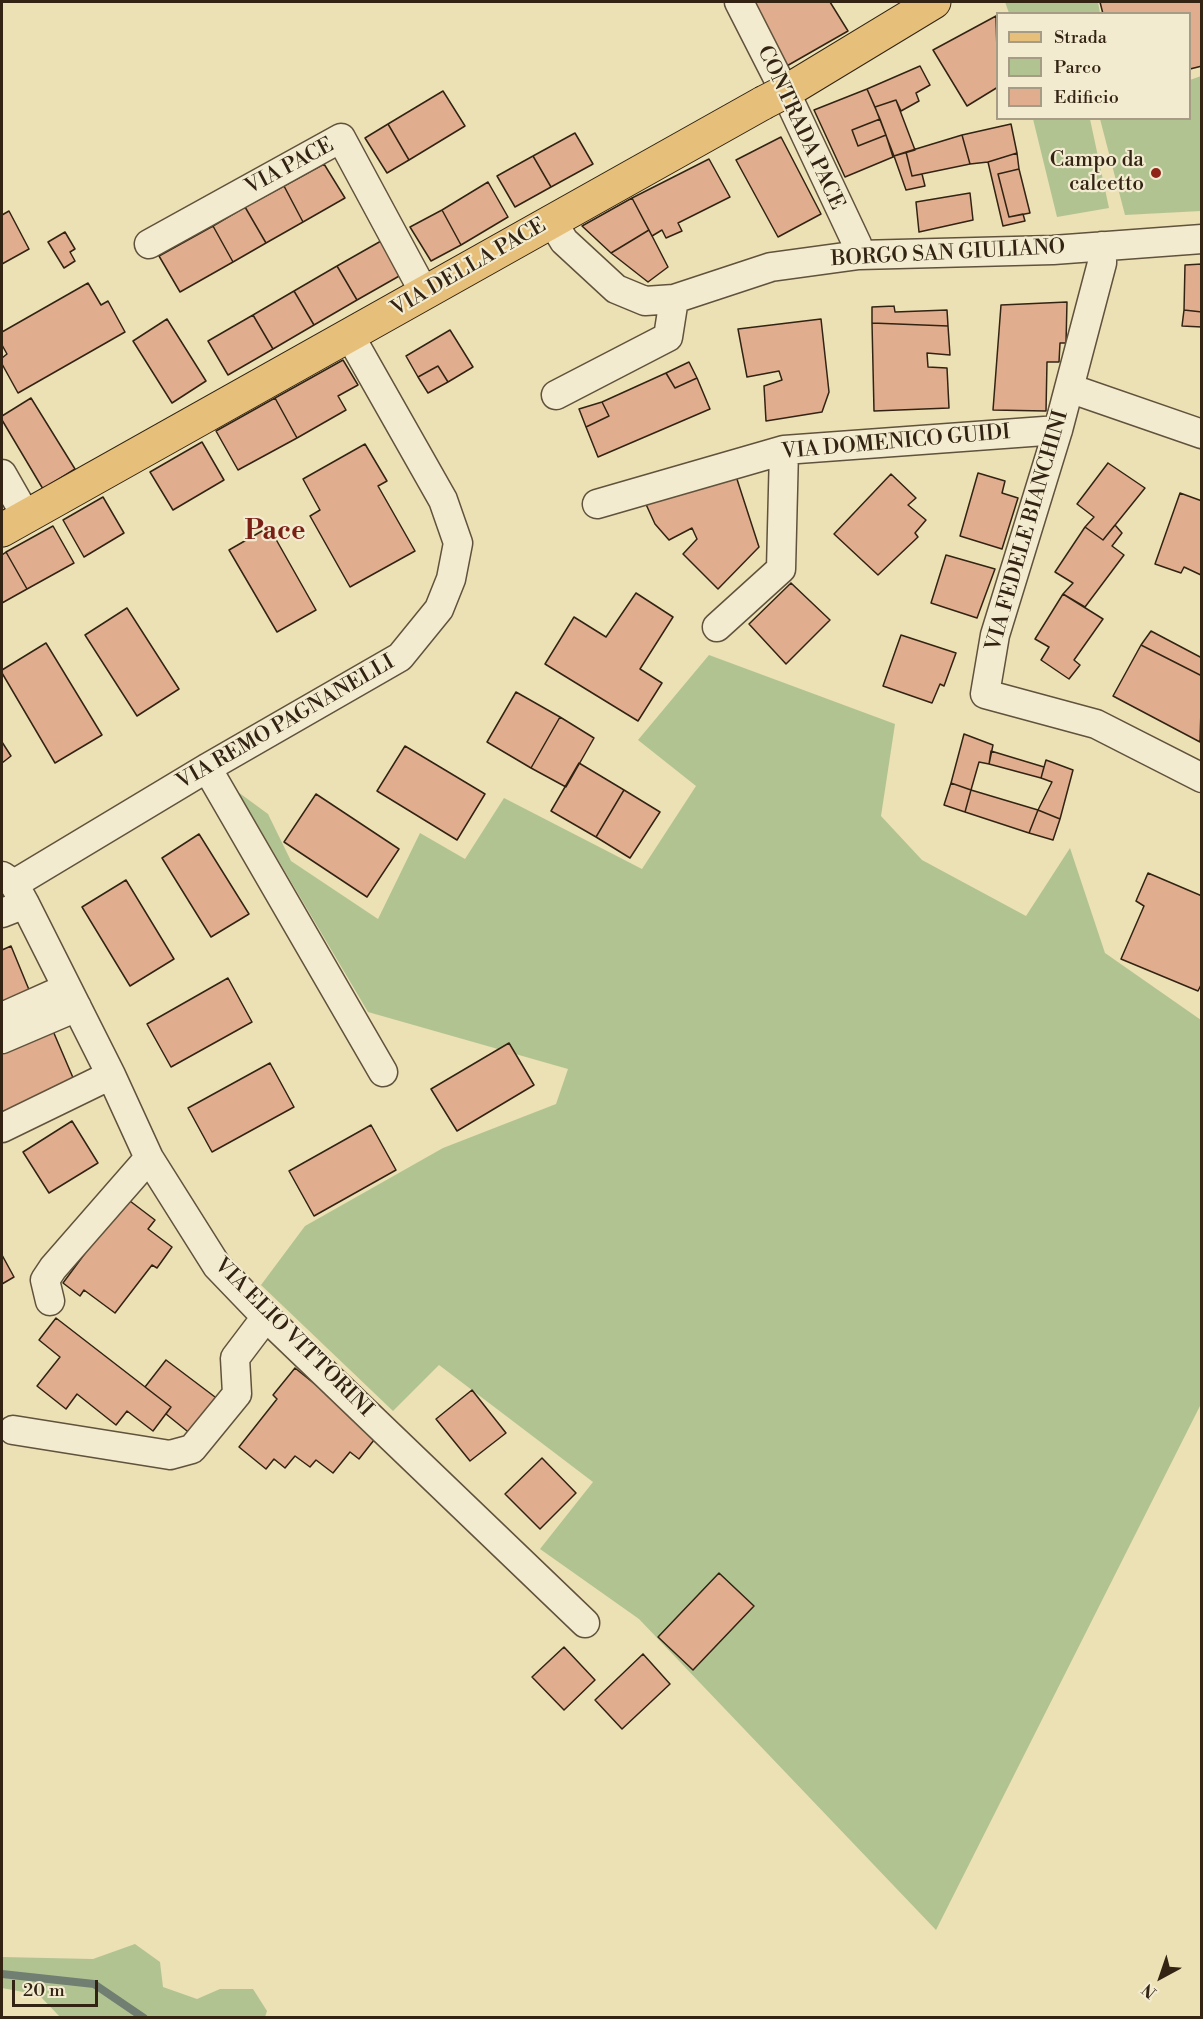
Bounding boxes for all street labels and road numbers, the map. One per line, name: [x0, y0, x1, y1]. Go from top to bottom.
street label: CONTRADA PACE: [751, 42, 849, 214]
street label: VIA PACE: [242, 133, 338, 201]
street label: VIA DELLA PACE: [387, 213, 551, 323]
street label: BORGO SAN GIULIANO: [830, 235, 1066, 273]
street label: VIA FEDELE BIANCHINI: [982, 408, 1074, 654]
street label: VIA DOMENICO GUIDI: [781, 420, 1011, 466]
street label: VIA REMO PAGNANELLI: [173, 650, 399, 796]
street label: VIA ELIO VITTORINI: [208, 1253, 378, 1423]

